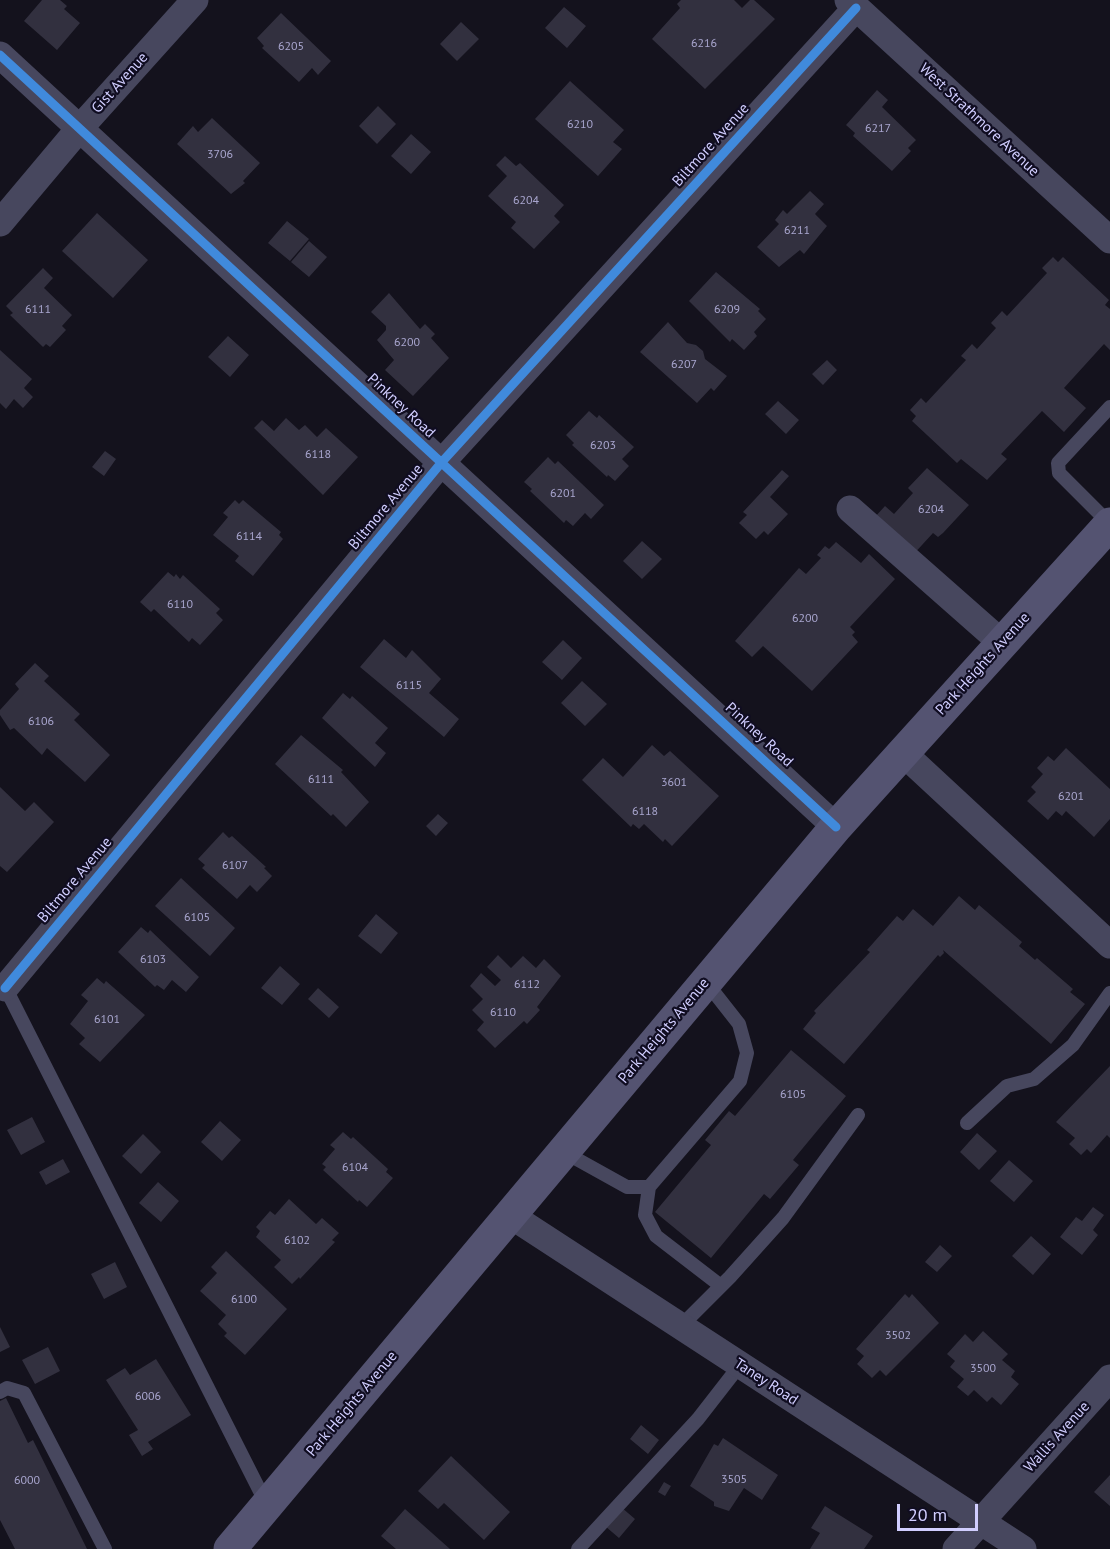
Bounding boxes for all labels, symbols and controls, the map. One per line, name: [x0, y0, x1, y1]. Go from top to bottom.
house number: 6216: [691, 37, 717, 51]
house number: 6205: [278, 40, 304, 54]
street label: Gist Avenue: [88, 49, 152, 117]
street label: West Strathmore Avenue: [915, 60, 1043, 180]
street label: Biltmore Avenue: [669, 100, 753, 190]
house number: 6210: [567, 118, 593, 132]
house number: 6217: [865, 122, 891, 136]
house number: 3706: [207, 148, 233, 162]
house number: 6204: [513, 194, 539, 208]
house number: 6211: [784, 224, 810, 238]
house number: 6111: [25, 303, 51, 317]
house number: 6209: [714, 303, 740, 317]
house number: 6200: [394, 336, 420, 350]
house number: 6207: [671, 358, 697, 372]
street label: Pinkney Road: [363, 370, 439, 442]
house number: 6203: [590, 439, 616, 453]
house number: 6118: [305, 448, 331, 462]
street label: Biltmore Avenue: [345, 461, 427, 553]
house number: 6201: [550, 487, 576, 501]
house number: 6204: [918, 503, 944, 517]
house number: 6114: [236, 530, 262, 544]
house number: 6110: [167, 598, 193, 612]
street label: Park Heights Avenue: [932, 609, 1034, 719]
house number: 6200: [792, 612, 818, 626]
house number: 6115: [396, 679, 422, 693]
street label: Pinkney Road: [721, 699, 797, 771]
house number: 6106: [28, 715, 54, 729]
house number: 6111: [308, 773, 334, 787]
house number: 3601: [661, 776, 687, 790]
house number: 6201: [1058, 790, 1084, 804]
house number: 6118: [632, 805, 658, 819]
street label: Biltmore Avenue: [34, 834, 116, 926]
house number: 6107: [222, 859, 248, 873]
house number: 6105: [184, 911, 210, 925]
house number: 6103: [140, 953, 166, 967]
street label: Park Heights Avenue: [615, 975, 713, 1087]
house number: 6112: [514, 978, 540, 992]
house number: 6110: [490, 1006, 516, 1020]
house number: 6101: [94, 1013, 120, 1027]
house number: 6105: [780, 1088, 806, 1102]
house number: 6104: [342, 1161, 368, 1175]
house number: 6102: [284, 1234, 310, 1248]
house number: 6100: [231, 1293, 257, 1307]
house number: 3502: [885, 1329, 911, 1343]
street label: Park Heights Avenue: [303, 1348, 401, 1460]
street label: Taney Road: [731, 1355, 801, 1409]
house number: 3500: [970, 1362, 996, 1376]
house number: 6006: [135, 1390, 161, 1404]
street label: Wallis Avenue: [1020, 1398, 1094, 1476]
house number: 3505: [721, 1473, 747, 1487]
house number: 6000: [14, 1474, 40, 1488]
scale bar: [900, 1492, 981, 1530]
text: 20 m: [908, 1503, 947, 1526]

